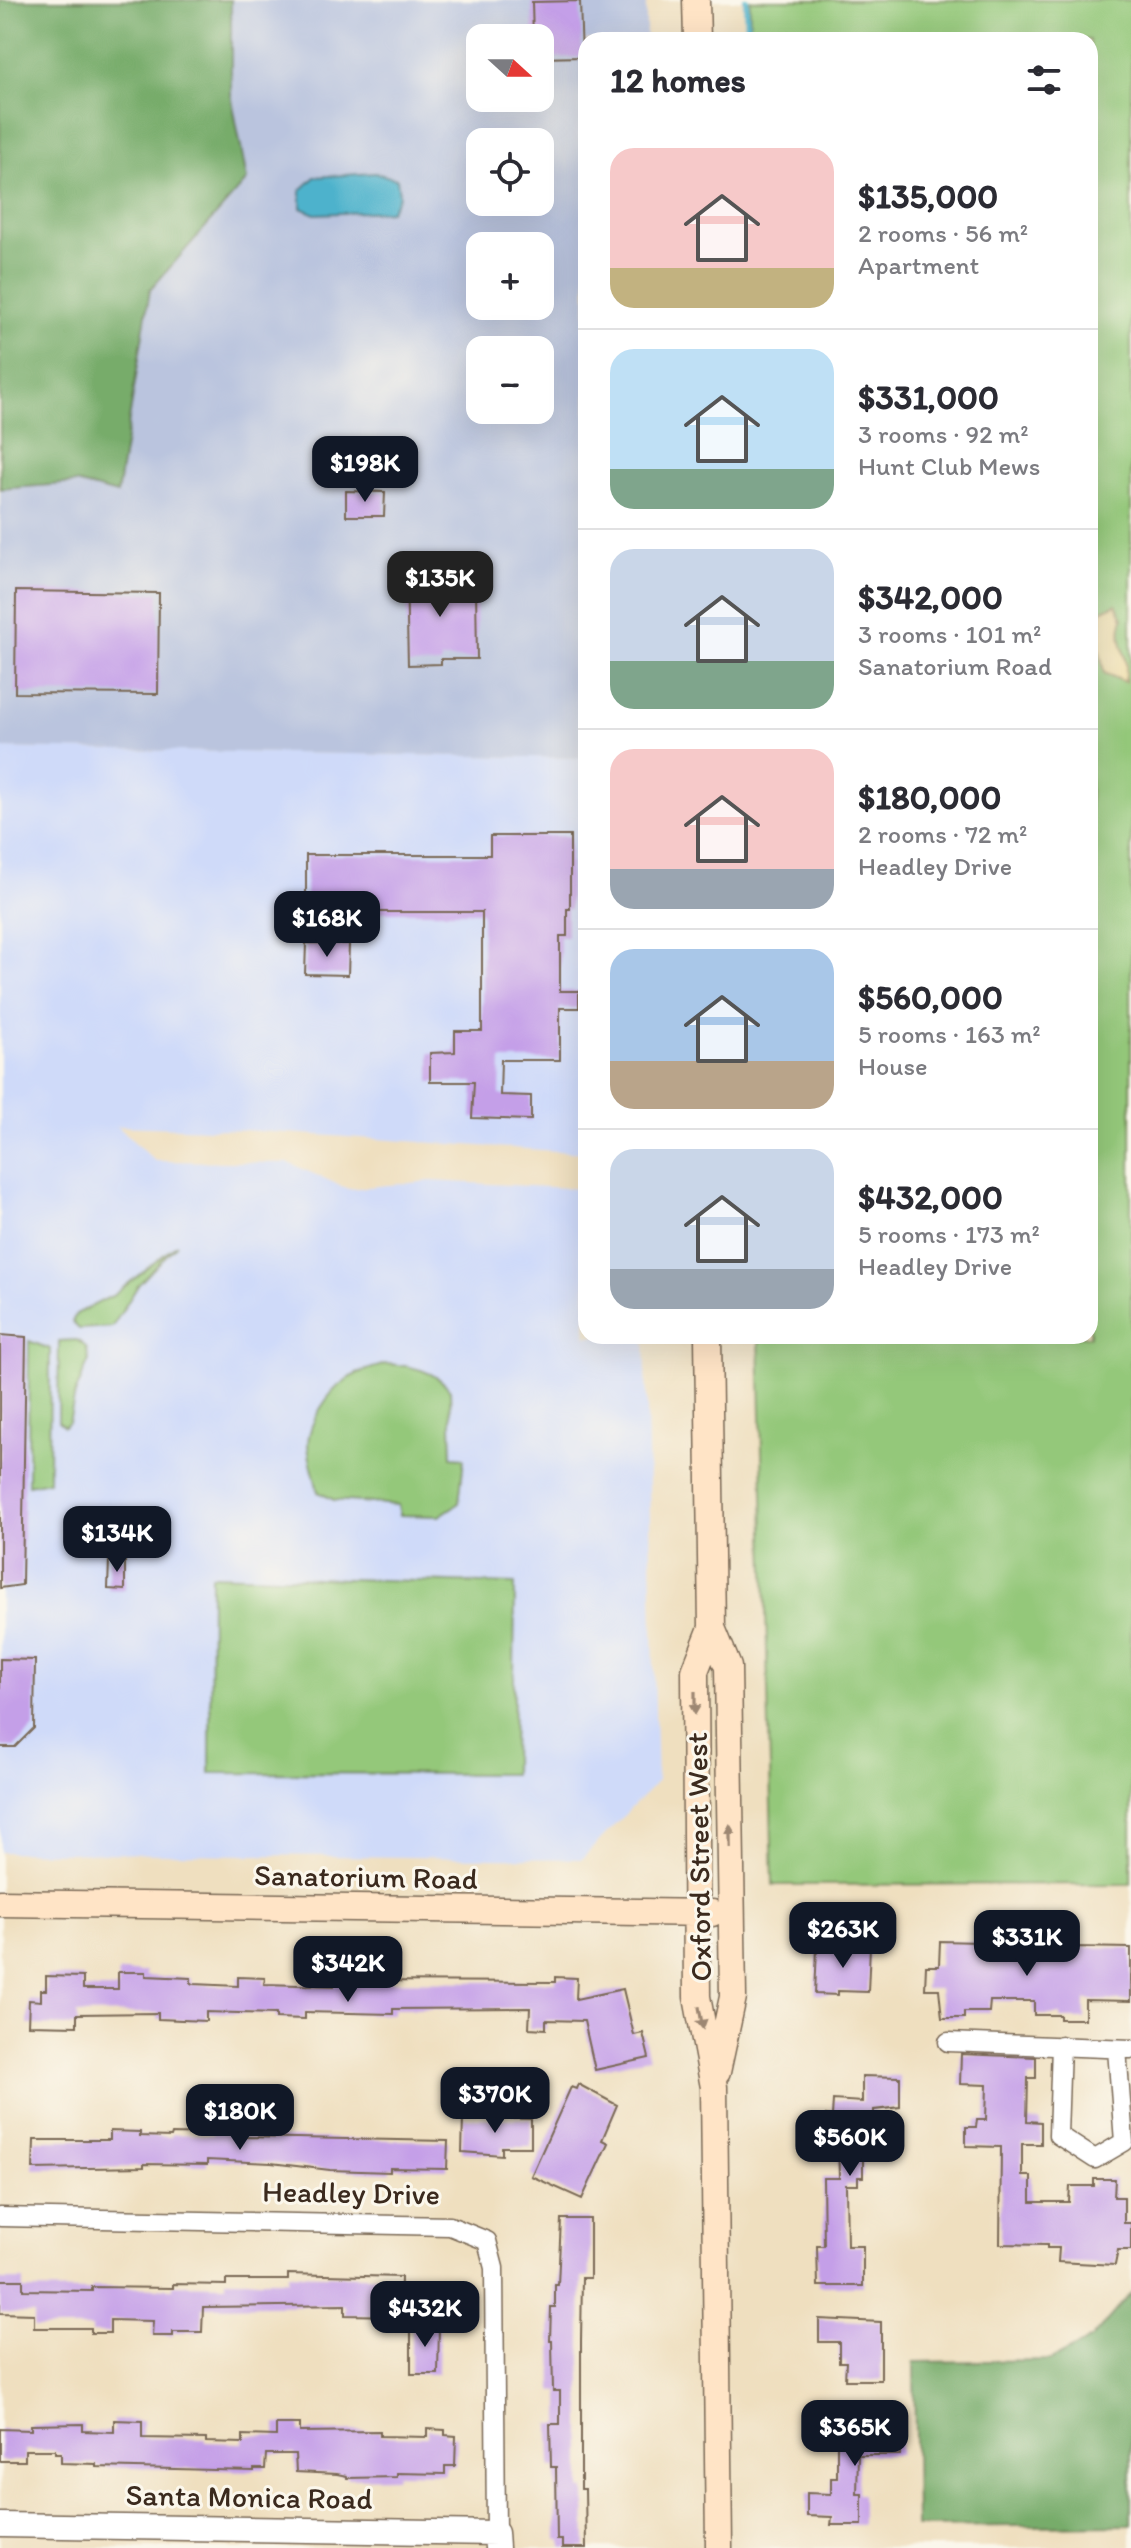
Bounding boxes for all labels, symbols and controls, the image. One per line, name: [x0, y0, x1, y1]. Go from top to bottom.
north arrow: [466, 24, 554, 112]
map controls: [466, 24, 554, 424]
icon: filters: [1022, 58, 1066, 102]
text: 12 homes: [610, 60, 746, 101]
button: locate: [466, 128, 554, 216]
text: $135,000: [858, 176, 998, 217]
icon: home: [674, 180, 770, 276]
text: 2 rooms · 56 m²: [858, 217, 1028, 249]
button: +: [466, 232, 554, 320]
text: Apartment: [858, 249, 979, 281]
button: −: [466, 336, 554, 424]
text: $331,000: [858, 377, 999, 418]
icon: home: [674, 381, 770, 477]
text: 3 rooms · 92 m²: [858, 418, 1029, 450]
pin: $198K: [309, 436, 421, 504]
text: $198K: [330, 446, 400, 478]
text: Hunt Club Mews: [858, 450, 1041, 482]
pin: $135K: [384, 551, 496, 619]
text: $135K: [405, 561, 475, 593]
text: $342,000: [858, 577, 1003, 618]
icon: home: [674, 581, 770, 677]
text: 3 rooms · 101 m²: [858, 618, 1041, 650]
text: Sanatorium Road: [858, 650, 1052, 682]
text: $180,000: [858, 777, 1001, 818]
icon: home: [674, 781, 770, 877]
text: 2 rooms · 72 m²: [858, 818, 1027, 850]
text: Headley Drive: [858, 850, 1012, 882]
pin: $168K: [271, 891, 383, 959]
text: $168K: [292, 901, 362, 933]
text: $560,000: [858, 977, 1003, 1018]
icon: home: [674, 981, 770, 1077]
text: 5 rooms · 163 m²: [858, 1018, 1041, 1050]
text: House: [858, 1050, 928, 1082]
text: $432,000: [858, 1177, 1003, 1218]
icon: home: [674, 1181, 770, 1277]
text: 5 rooms · 173 m²: [858, 1218, 1040, 1250]
text: Headley Drive: [858, 1250, 1012, 1282]
pin: $134K: [61, 1506, 173, 1574]
text: $134K: [81, 1516, 153, 1548]
one-way arrow: [689, 1691, 701, 1716]
street label: Oxford Street West: [678, 1732, 719, 1982]
one-way arrow: [724, 1823, 736, 1848]
street label: Sanatorium Road: [254, 1856, 478, 1897]
pin: $263K: [787, 1902, 899, 1970]
pin: $331K: [971, 1910, 1083, 1978]
text: $263K: [807, 1912, 879, 1944]
text: $331K: [992, 1920, 1062, 1952]
pin: $342K: [292, 1936, 404, 2004]
text: $342K: [311, 1946, 385, 1978]
one-way arrow: [696, 2006, 708, 2031]
pin: $370K: [439, 2067, 551, 2135]
text: $370K: [459, 2077, 531, 2109]
pin: $180K: [184, 2084, 296, 2152]
text: $180K: [204, 2094, 276, 2126]
pin: $560K: [794, 2110, 906, 2178]
text: $560K: [813, 2120, 887, 2152]
street label: Headley Drive: [262, 2172, 440, 2213]
pin: $432K: [369, 2281, 481, 2349]
text: $432K: [388, 2291, 462, 2323]
pin: $365K: [799, 2400, 911, 2468]
text: $365K: [819, 2410, 891, 2442]
street label: Santa Monica Road: [125, 2476, 373, 2517]

